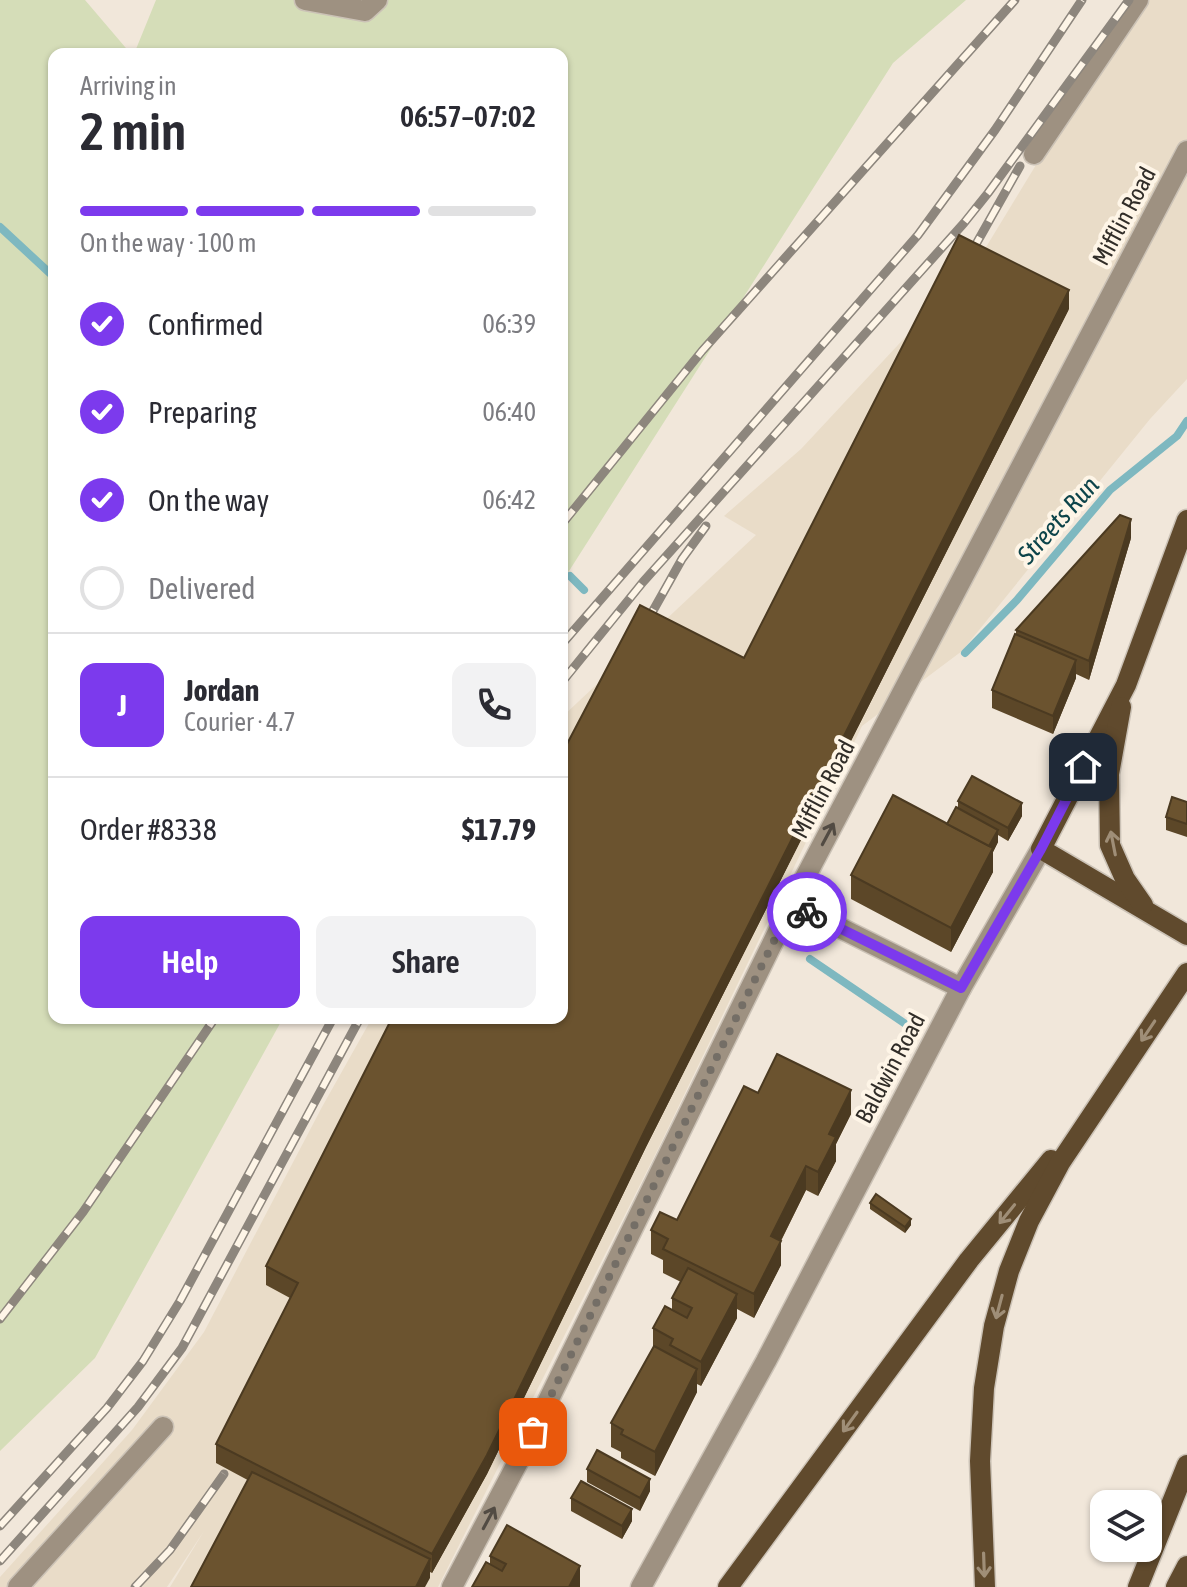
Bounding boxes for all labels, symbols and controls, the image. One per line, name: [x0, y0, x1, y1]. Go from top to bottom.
text: Arriving in: [80, 71, 177, 101]
text: 06:57–07:02: [400, 99, 536, 133]
text: 2 min: [80, 101, 186, 161]
street label: Mifflin Road: [1087, 162, 1161, 270]
text: On the way · 100 m: [80, 228, 257, 258]
icon: check: [80, 302, 124, 346]
text: Confirmed: [148, 307, 263, 341]
text: 06:39: [482, 309, 536, 339]
icon: check: [80, 390, 124, 434]
text: Preparing: [148, 395, 257, 429]
text: 06:40: [482, 397, 536, 427]
water label: Streets Run: [1010, 470, 1105, 570]
icon: check: [80, 478, 124, 522]
text: On the way: [148, 483, 269, 517]
text: 06:42: [482, 485, 536, 515]
text: Delivered: [148, 571, 256, 605]
button: phone: [452, 663, 536, 747]
text: Jordan: [184, 673, 259, 707]
text: J: [117, 688, 127, 722]
text: Courier · 4.7: [184, 707, 295, 737]
pin: [1049, 733, 1117, 801]
street label: Mifflin Road: [786, 735, 860, 843]
icon: home: [1061, 745, 1105, 789]
text: Order #8338: [80, 812, 217, 846]
text: $17.79: [462, 812, 536, 846]
one-way arrow: [821, 822, 837, 846]
one-way arrow: [1104, 831, 1119, 857]
courier: [767, 872, 847, 952]
icon: bike: [785, 890, 829, 934]
button: Help: [80, 916, 300, 1008]
button: Share: [316, 916, 536, 1008]
street label: Baldwin Road: [850, 1008, 930, 1128]
one-way arrow: [1140, 1019, 1156, 1041]
one-way arrow: [998, 1203, 1016, 1224]
one-way arrow: [991, 1293, 1006, 1319]
pin: [499, 1398, 567, 1466]
icon: bag: [511, 1410, 555, 1454]
one-way arrow: [842, 1410, 859, 1432]
map controls: [1090, 1490, 1162, 1562]
button: layers: [1090, 1490, 1162, 1562]
one-way arrow: [481, 1507, 497, 1530]
one-way arrow: [977, 1551, 992, 1578]

